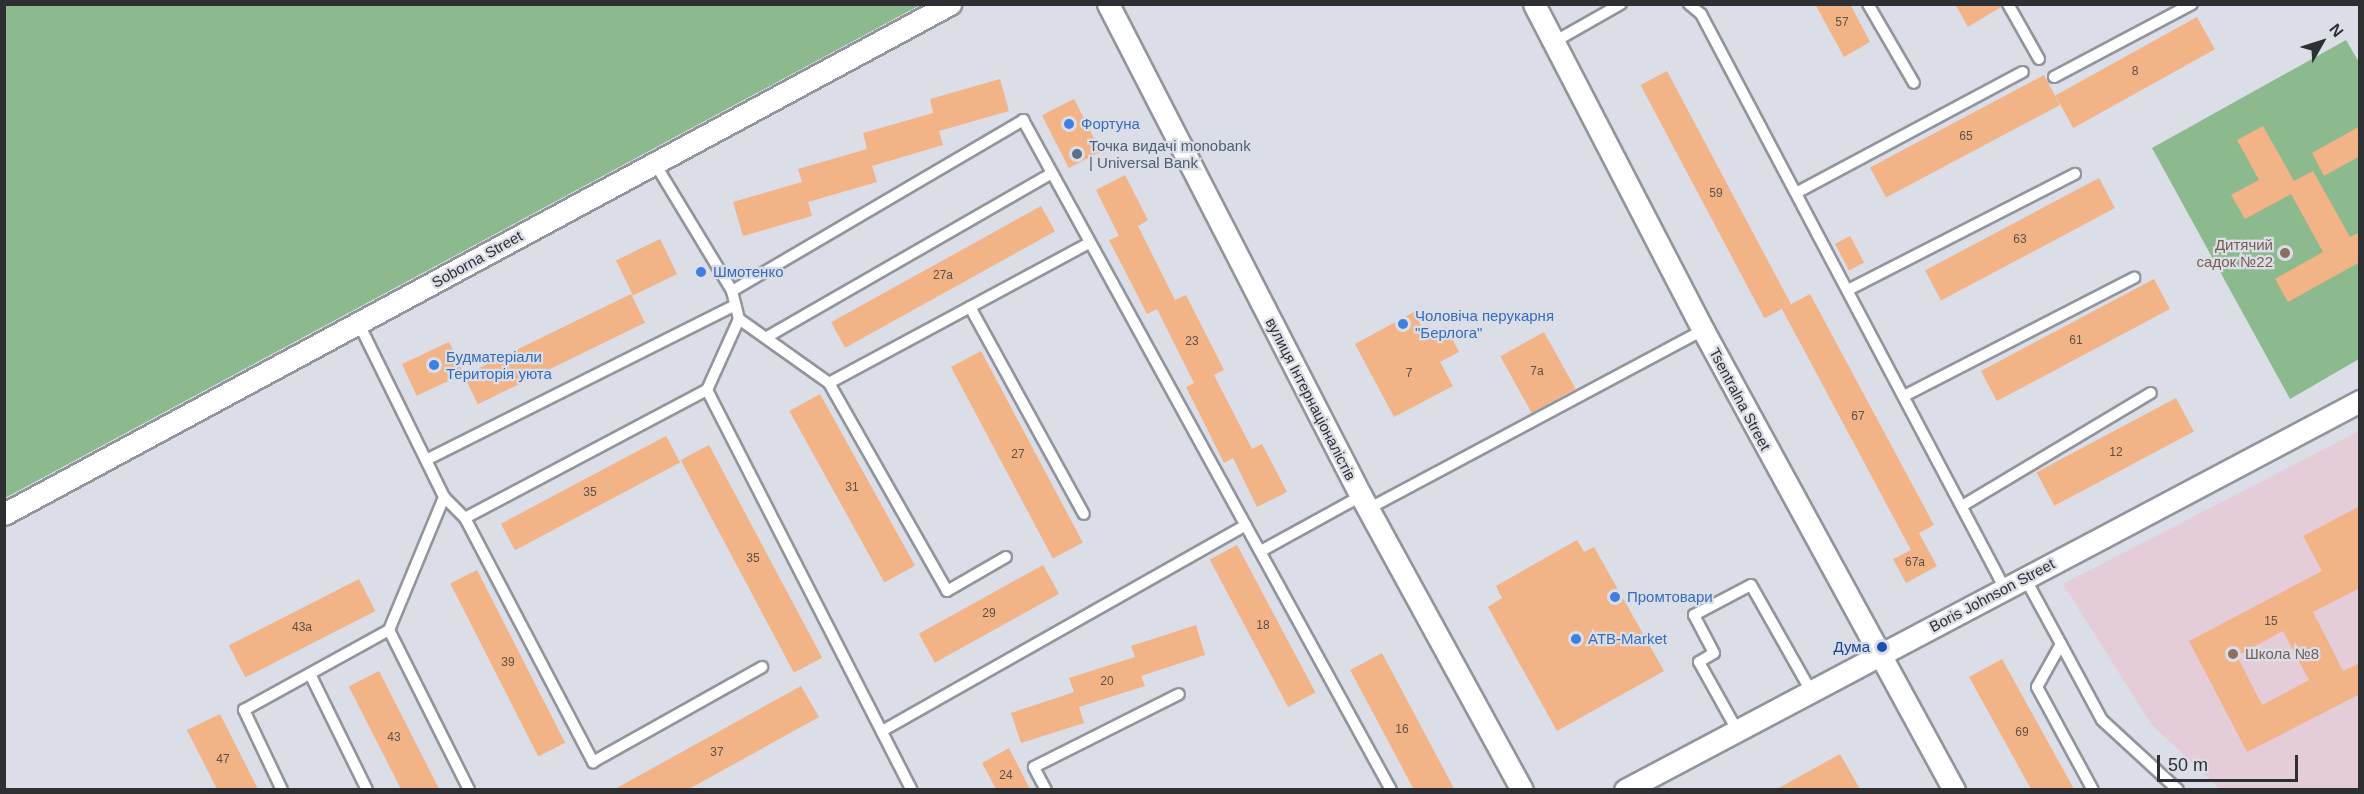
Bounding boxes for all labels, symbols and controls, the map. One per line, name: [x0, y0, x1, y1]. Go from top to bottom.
north arrow: [2292, 12, 2352, 72]
house number: 57: [1835, 16, 1849, 30]
text: N: [2326, 21, 2347, 40]
house number: 8: [2132, 65, 2138, 79]
place label: Фортуна: [1081, 115, 1140, 133]
marker: Фортуна: [1062, 117, 1076, 131]
house number: 65: [1959, 130, 1973, 144]
place label: Точка видачі monobank | Universal Bank: [1089, 136, 1251, 171]
marker: Точка видачі monobank | Universal Bank: [1070, 147, 1084, 161]
house number: 59: [1709, 187, 1723, 201]
street label: Soborna Street: [429, 227, 525, 291]
house number: 63: [2013, 233, 2027, 247]
place label: Дитячий садок №22: [2197, 235, 2273, 270]
marker: Дитячий садок №22: [2278, 246, 2292, 260]
place label: Шмотенко: [713, 263, 783, 281]
marker: Шмотенко: [694, 265, 708, 279]
house number: 27а: [933, 269, 953, 283]
place label: Чоловіча перукарня "Берлога": [1415, 306, 1554, 341]
street label: вулиця Інтернаціоналістів: [1262, 315, 1360, 483]
marker: Чоловіча перукарня "Берлога": [1396, 317, 1410, 331]
house number: 61: [2069, 334, 2083, 348]
house number: 23: [1185, 335, 1199, 349]
street label: Tsentralna Street: [1705, 345, 1775, 453]
place label: Будматеріали Територія уюта: [446, 347, 552, 382]
marker: Будматеріали Територія уюта: [427, 358, 441, 372]
house number: 7а: [1530, 365, 1544, 379]
house number: 7: [1406, 367, 1412, 381]
house number: 67: [1851, 410, 1865, 424]
house number: 12: [2109, 446, 2123, 460]
house number: 27: [1011, 448, 1025, 462]
house number: 31: [845, 481, 859, 495]
house number: 35: [583, 486, 597, 500]
house number: 35: [746, 552, 760, 566]
street label: Boris Johnson Street: [1926, 554, 2058, 636]
house number: 67а: [1905, 556, 1925, 570]
place label: Промтовари: [1627, 588, 1713, 606]
marker: Промтовари: [1608, 590, 1622, 604]
house number: 29: [982, 607, 996, 621]
house number: 15: [2264, 615, 2278, 629]
house number: 18: [1256, 619, 1270, 633]
house number: 43а: [292, 621, 312, 635]
place label: ATB-Market: [1588, 630, 1667, 648]
marker: ATB-Market: [1569, 632, 1583, 646]
place label: Дума: [1834, 638, 1870, 656]
marker: Дума: [1875, 640, 1889, 654]
place label: Школа №8: [2245, 645, 2319, 663]
marker: Школа №8: [2226, 647, 2240, 661]
house number: 39: [501, 656, 515, 670]
house number: 20: [1100, 675, 1114, 689]
house number: 16: [1395, 723, 1409, 737]
house number: 69: [2015, 726, 2029, 740]
house number: 43: [387, 731, 401, 745]
scale bar: [2160, 743, 2301, 781]
house number: 37: [710, 746, 724, 760]
house number: 47: [216, 753, 230, 767]
text: 50 m: [2168, 755, 2208, 775]
house number: 24: [999, 769, 1013, 783]

